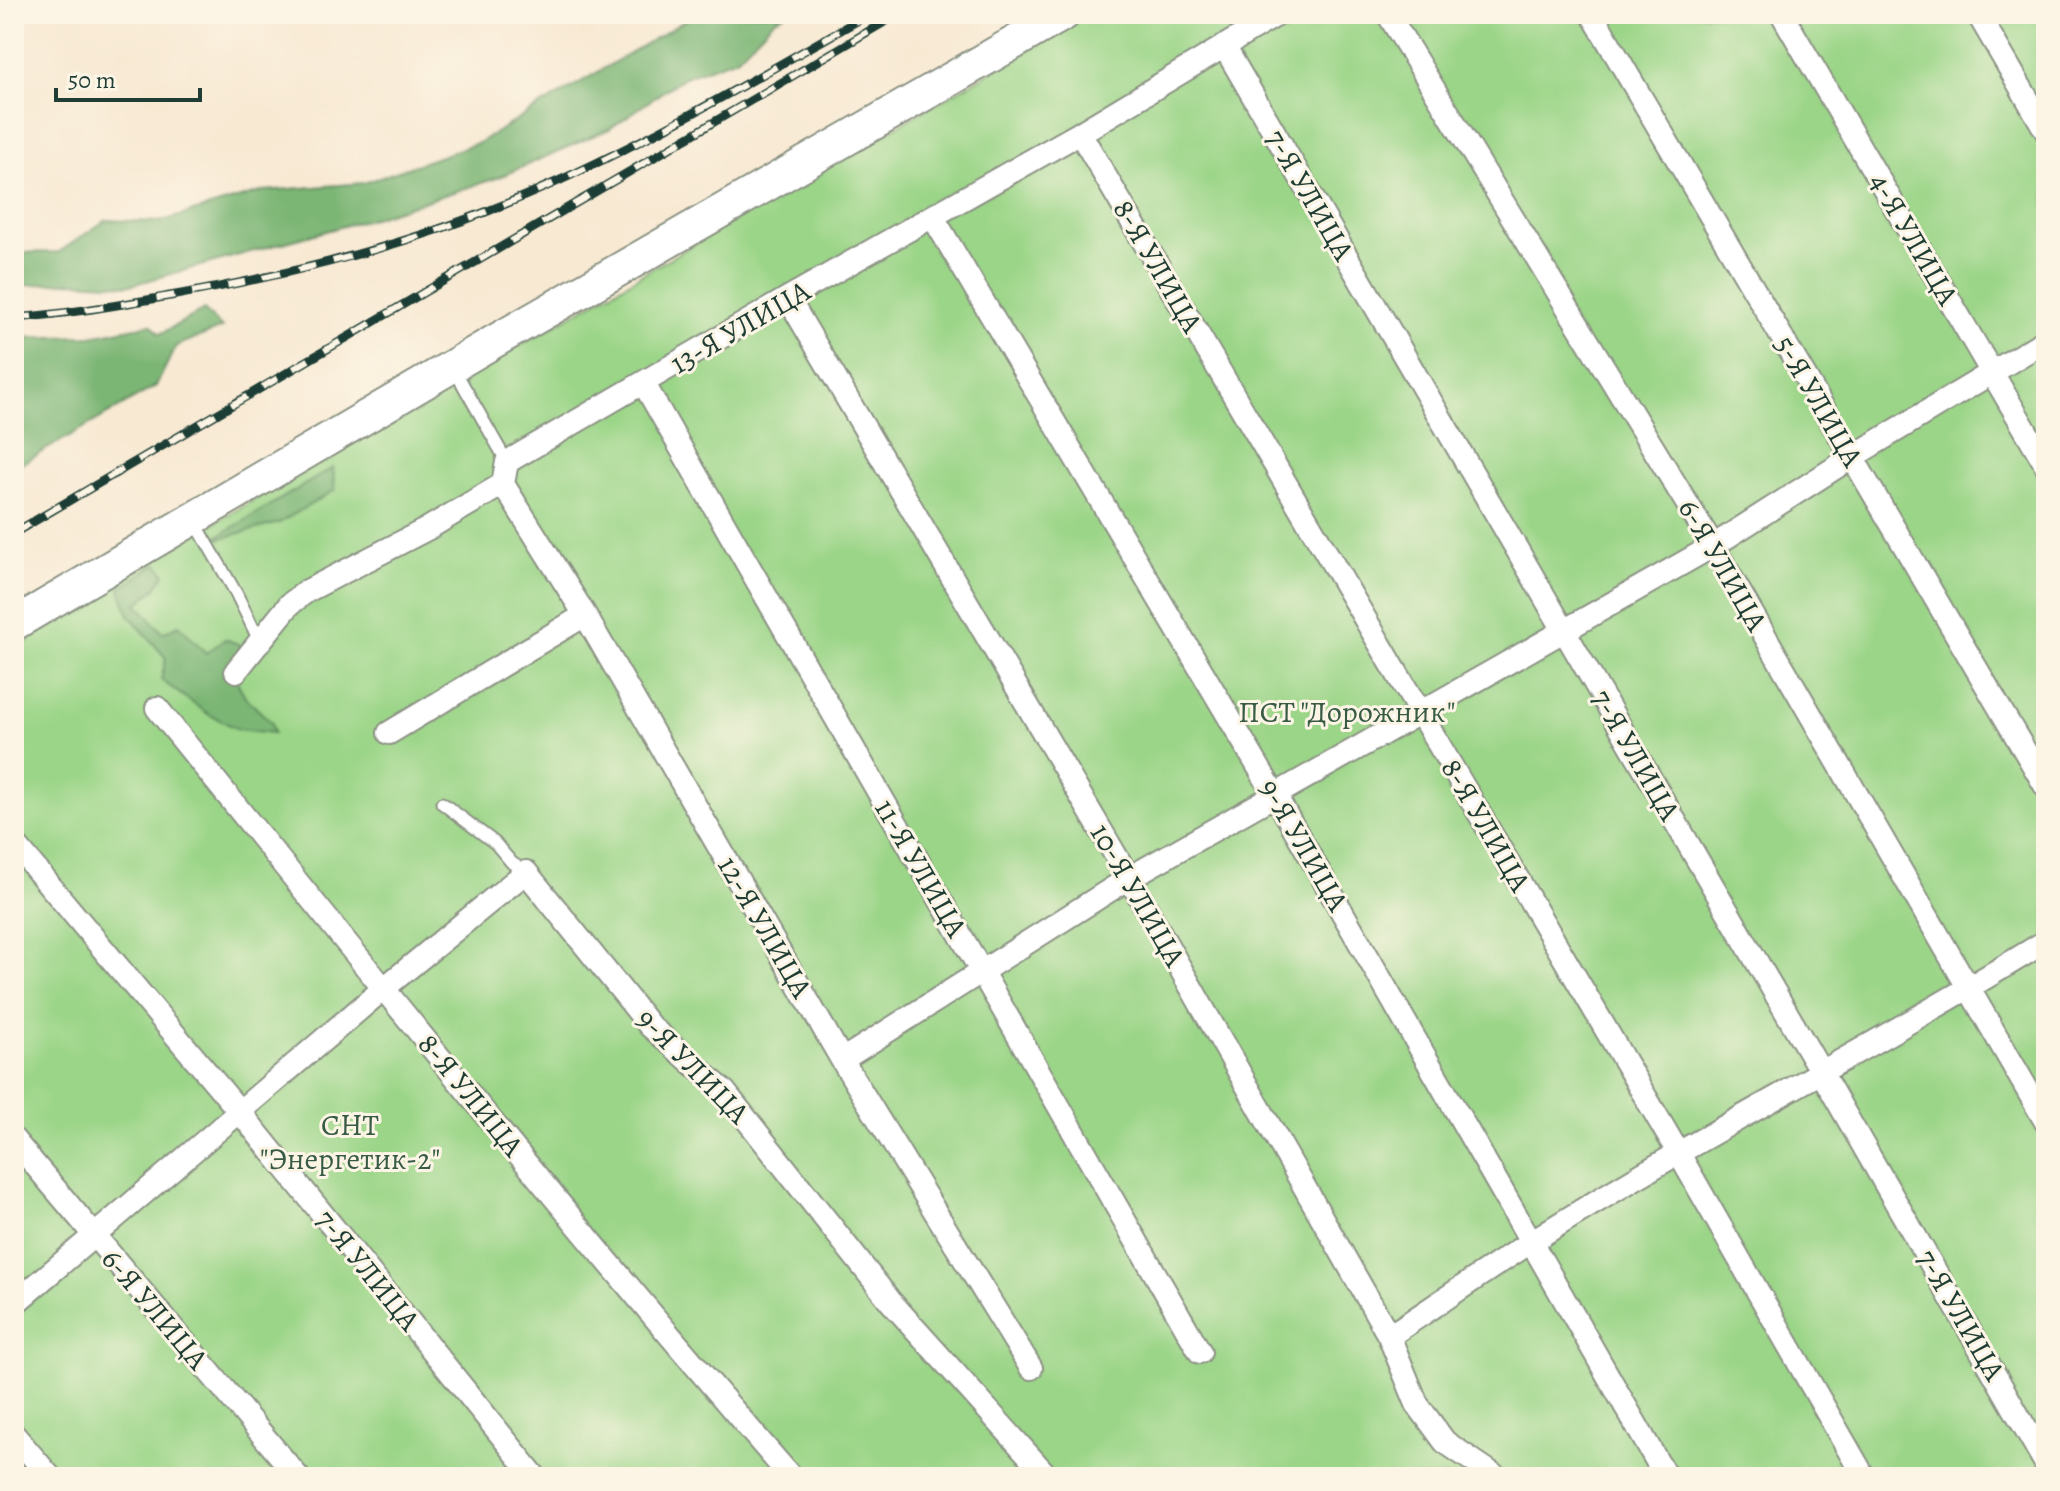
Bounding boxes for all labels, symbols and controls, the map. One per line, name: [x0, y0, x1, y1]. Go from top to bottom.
scale bar: [56, 52, 200, 102]
text: 50 m: [68, 64, 116, 96]
street label: 7-Я УЛИЦА: [1256, 122, 1364, 268]
street label: 4-Я УЛИЦА: [1860, 166, 1968, 313]
street label: 8-Я УЛИЦА: [1104, 192, 1212, 340]
street label: 13-Я УЛИЦА: [663, 271, 818, 383]
street label: 5-Я УЛИЦА: [1765, 328, 1873, 475]
street label: 6-Я УЛИЦА: [1669, 491, 1777, 639]
street label: 7-Я УЛИЦА: [1582, 682, 1690, 828]
park label: ПСТ "Дорожник": [1238, 692, 1456, 732]
street label: 8-Я УЛИЦА: [1432, 751, 1540, 899]
street label: 9-Я УЛИЦА: [1250, 772, 1358, 919]
street label: 11-Я УЛИЦА: [865, 792, 977, 945]
street label: 10-Я УЛИЦА: [1081, 816, 1195, 974]
street label: 12-Я УЛИЦА: [708, 849, 822, 1006]
street label: 9-Я УЛИЦА: [628, 999, 759, 1133]
street label: 8-Я УЛИЦА: [409, 1025, 533, 1165]
park label: СHТ "Энергетик-2": [260, 1105, 440, 1179]
street label: 7-Я УЛИЦА: [307, 1201, 430, 1339]
street label: 6-Я УЛИЦА: [93, 1240, 218, 1378]
street label: 7-Я УЛИЦА: [1907, 1242, 2015, 1388]

